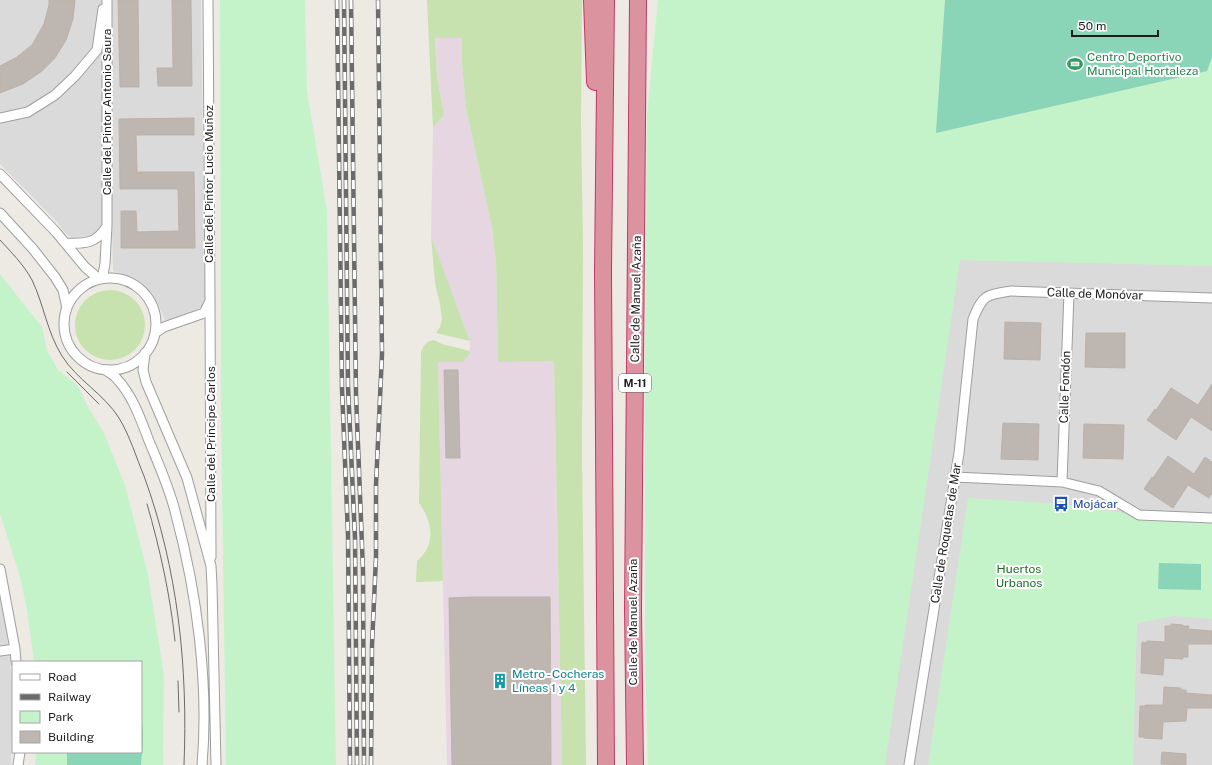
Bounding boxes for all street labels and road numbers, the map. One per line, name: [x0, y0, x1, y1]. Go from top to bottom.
street label: Calle del Pintor Antonio Saura: [100, 29, 114, 195]
street label: Calle del Pintor Lucio Muñoz: [202, 105, 216, 263]
street label: Calle de Manuel Azaña: [628, 235, 644, 363]
street label: Calle de Monóvar: [1047, 285, 1144, 303]
street label: Calle Fondón: [1057, 350, 1073, 424]
street label: Calle del Príncipe Carlos: [204, 366, 218, 502]
road number: M-11: [619, 374, 651, 392]
street label: Calle de Roquetas de Mar: [928, 462, 964, 604]
street label: Calle de Manuel Azaña: [626, 559, 640, 685]

